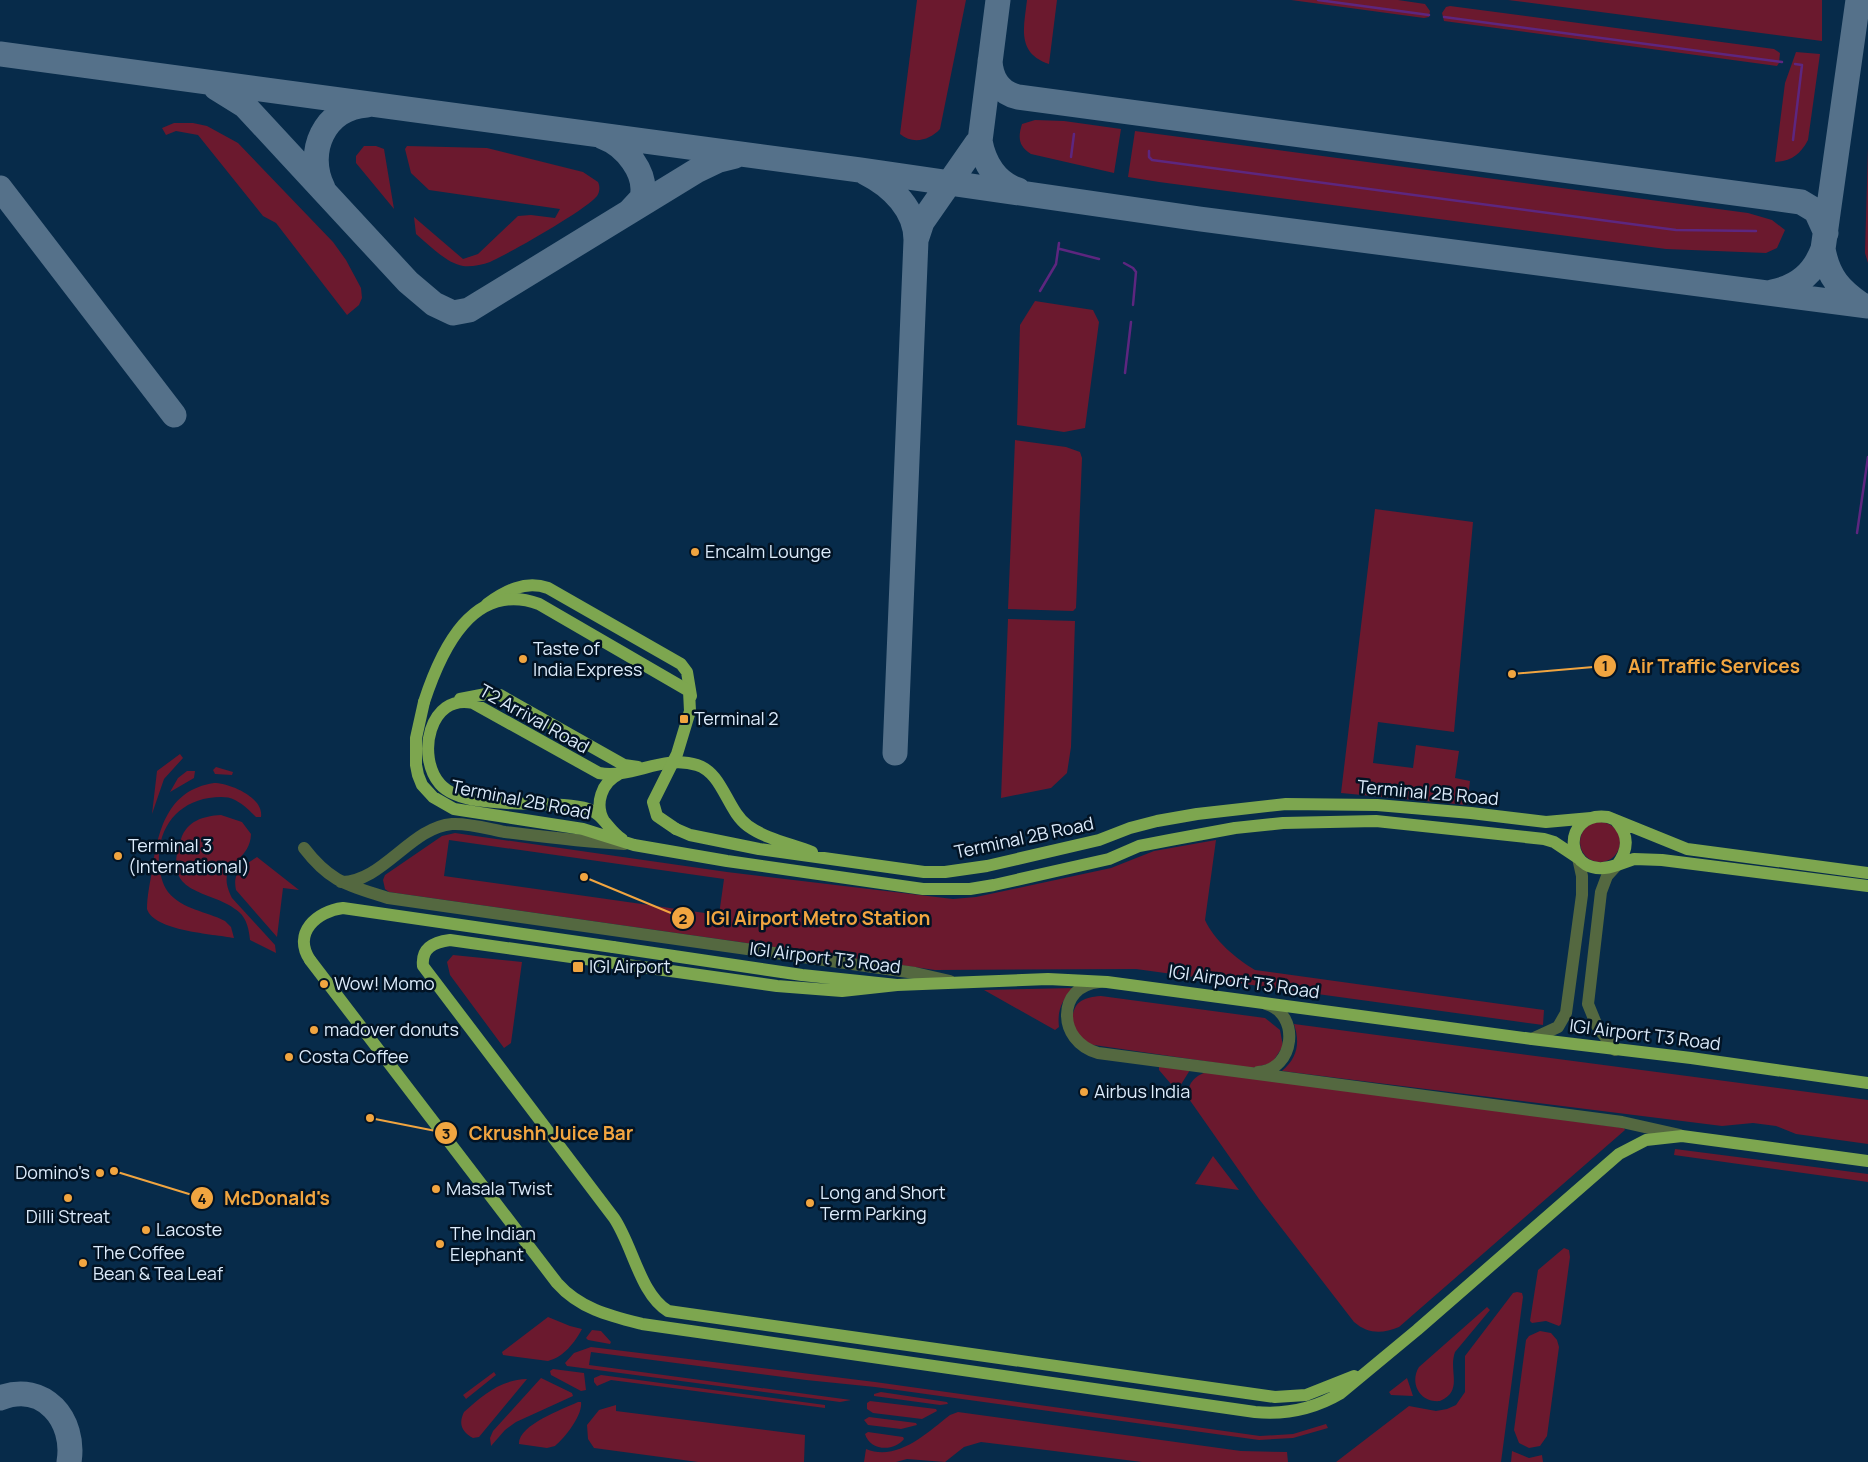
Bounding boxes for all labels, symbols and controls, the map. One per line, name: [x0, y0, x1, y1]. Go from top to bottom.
place label: Encalm Lounge: [705, 539, 831, 563]
marker: Encalm Lounge: [689, 546, 701, 558]
place label: Taste of India Express: [533, 636, 642, 681]
callout: Air Traffic Services: [1593, 649, 1810, 683]
marker: Taste of India Express: [517, 653, 529, 665]
text: Air Traffic Services: [1628, 653, 1800, 679]
text: 1: [1602, 655, 1608, 676]
street label: T2 Arrival Road: [475, 678, 594, 758]
place label: Terminal 2: [694, 706, 779, 730]
marker: Terminal 2: [678, 713, 690, 725]
street label: Terminal 2B Road: [449, 774, 593, 824]
street label: Terminal 2B Road: [1356, 774, 1500, 810]
street label: Terminal 2B Road: [952, 811, 1096, 864]
place label: Terminal 3 (International): [128, 833, 250, 878]
marker: Terminal 3 (International): [112, 850, 124, 862]
callout: IGI Airport Metro Station: [671, 901, 940, 935]
text: IGI Airport Metro Station: [706, 905, 930, 931]
text: 2: [679, 908, 688, 929]
street label: IGI Airport T3 Road: [748, 936, 902, 978]
place label: IGI Airport: [589, 954, 671, 978]
street label: IGI Airport T3 Road: [1167, 959, 1321, 1003]
marker: IGI Airport: [571, 960, 585, 974]
place label: Wow! Momo: [334, 971, 435, 995]
marker: Wow! Momo: [318, 978, 330, 990]
street label: IGI Airport T3 Road: [1568, 1013, 1722, 1055]
place label: madover donuts: [324, 1017, 459, 1041]
marker: madover donuts: [308, 1024, 320, 1036]
place label: Costa Coffee: [299, 1044, 409, 1068]
marker: Costa Coffee: [283, 1051, 295, 1063]
place label: Airbus India: [1094, 1079, 1190, 1103]
marker: Airbus India: [1078, 1086, 1090, 1098]
callout: Ckrushh Juice Bar: [433, 1116, 643, 1150]
text: Ckrushh Juice Bar: [469, 1120, 634, 1146]
text: 3: [442, 1123, 450, 1144]
place label: Domino's: [15, 1160, 90, 1184]
marker: Domino's: [94, 1167, 106, 1179]
place label: Masala Twist: [446, 1176, 553, 1200]
place label: Long and Short Term Parking: [820, 1180, 946, 1225]
callout: McDonald's: [190, 1181, 340, 1215]
marker: Masala Twist: [430, 1183, 442, 1195]
text: McDonald's: [224, 1185, 330, 1211]
text: 4: [197, 1188, 207, 1209]
marker: Dilli Streat: [62, 1192, 74, 1204]
marker: Long and Short Term Parking: [804, 1197, 816, 1209]
place label: Dilli Streat: [26, 1204, 110, 1228]
place label: Lacoste: [156, 1217, 222, 1241]
place label: The Indian Elephant: [450, 1221, 536, 1266]
marker: Lacoste: [140, 1224, 152, 1236]
marker: The Indian Elephant: [434, 1238, 446, 1250]
place label: The Coffee Bean & Tea Leaf: [93, 1240, 224, 1285]
marker: The Coffee Bean & Tea Leaf: [77, 1257, 89, 1269]

